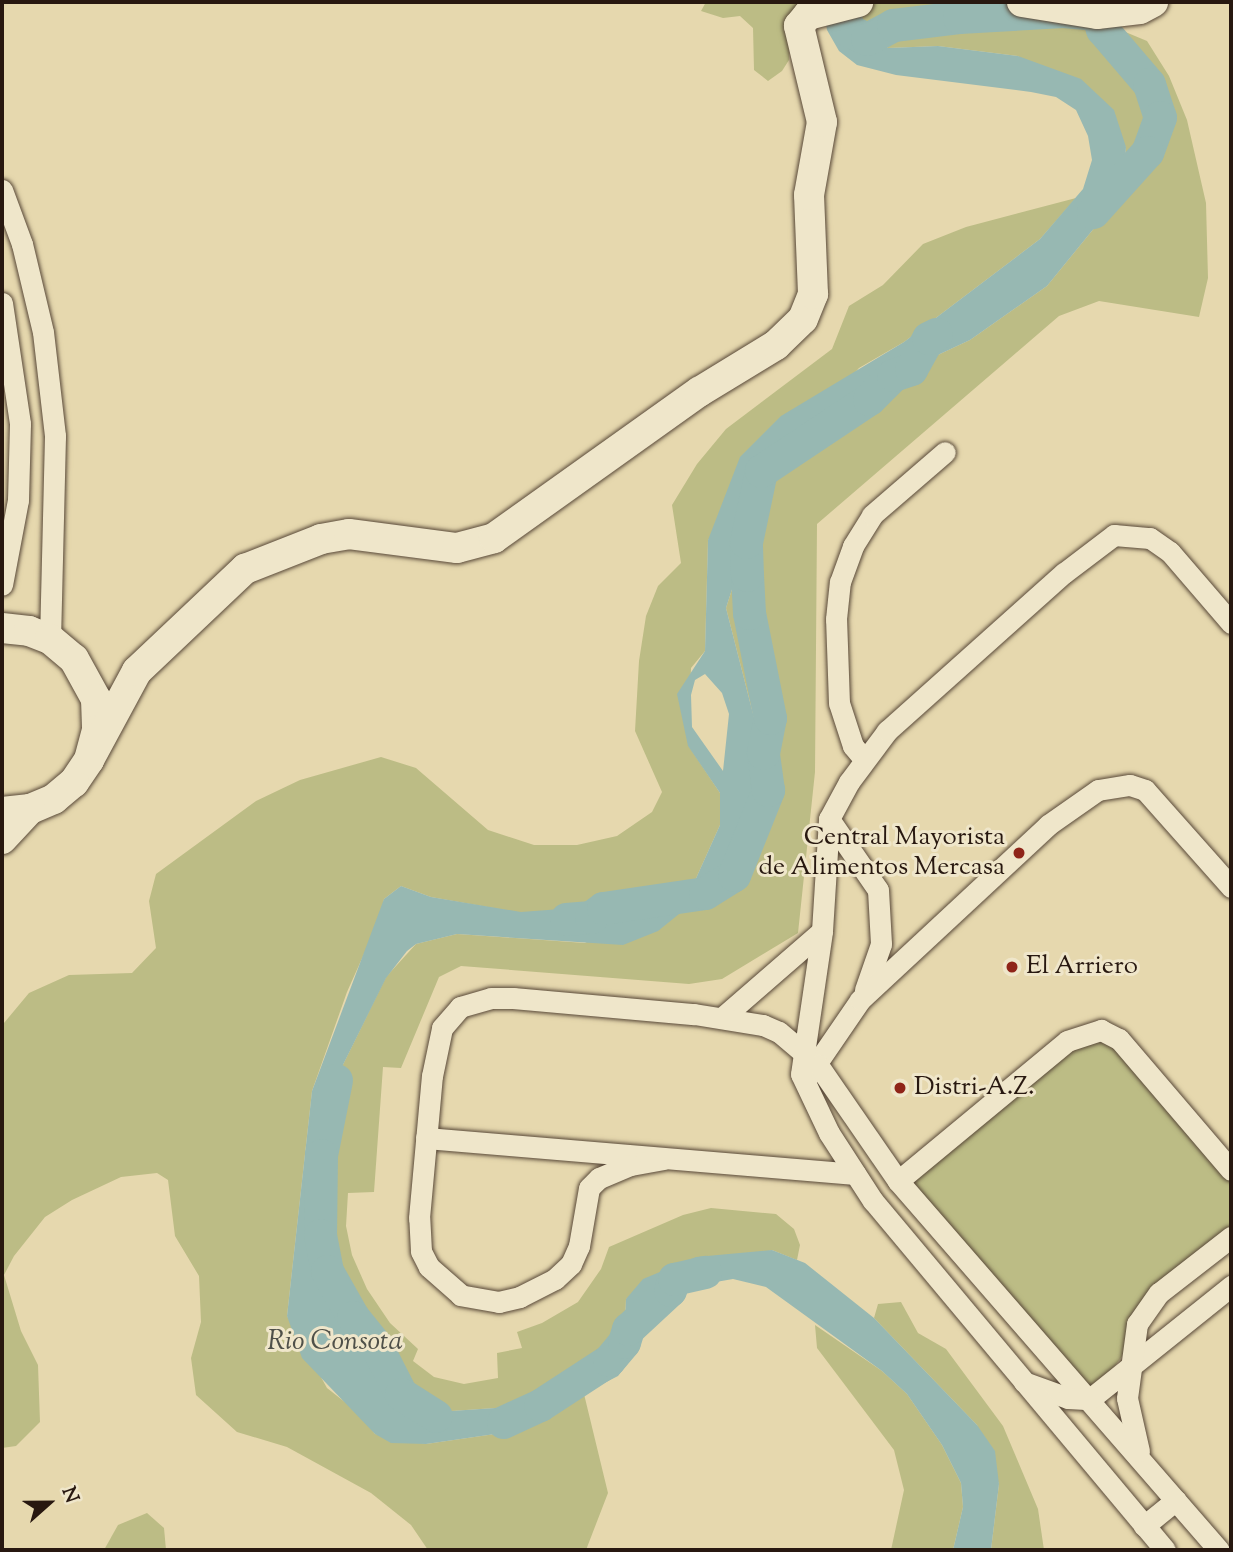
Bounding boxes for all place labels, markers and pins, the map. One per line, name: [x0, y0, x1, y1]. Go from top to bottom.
place label: Central Mayorista de Alimentos Mercasa: [759, 822, 1005, 884]
marker: Central Mayorista de Alimentos Mercasa: [1011, 845, 1027, 861]
place label: El Arriero: [1026, 951, 1138, 983]
marker: El Arriero: [1004, 959, 1020, 975]
place label: Distri-A.Z.: [914, 1072, 1035, 1104]
marker: Distri-A.Z.: [892, 1080, 908, 1096]

